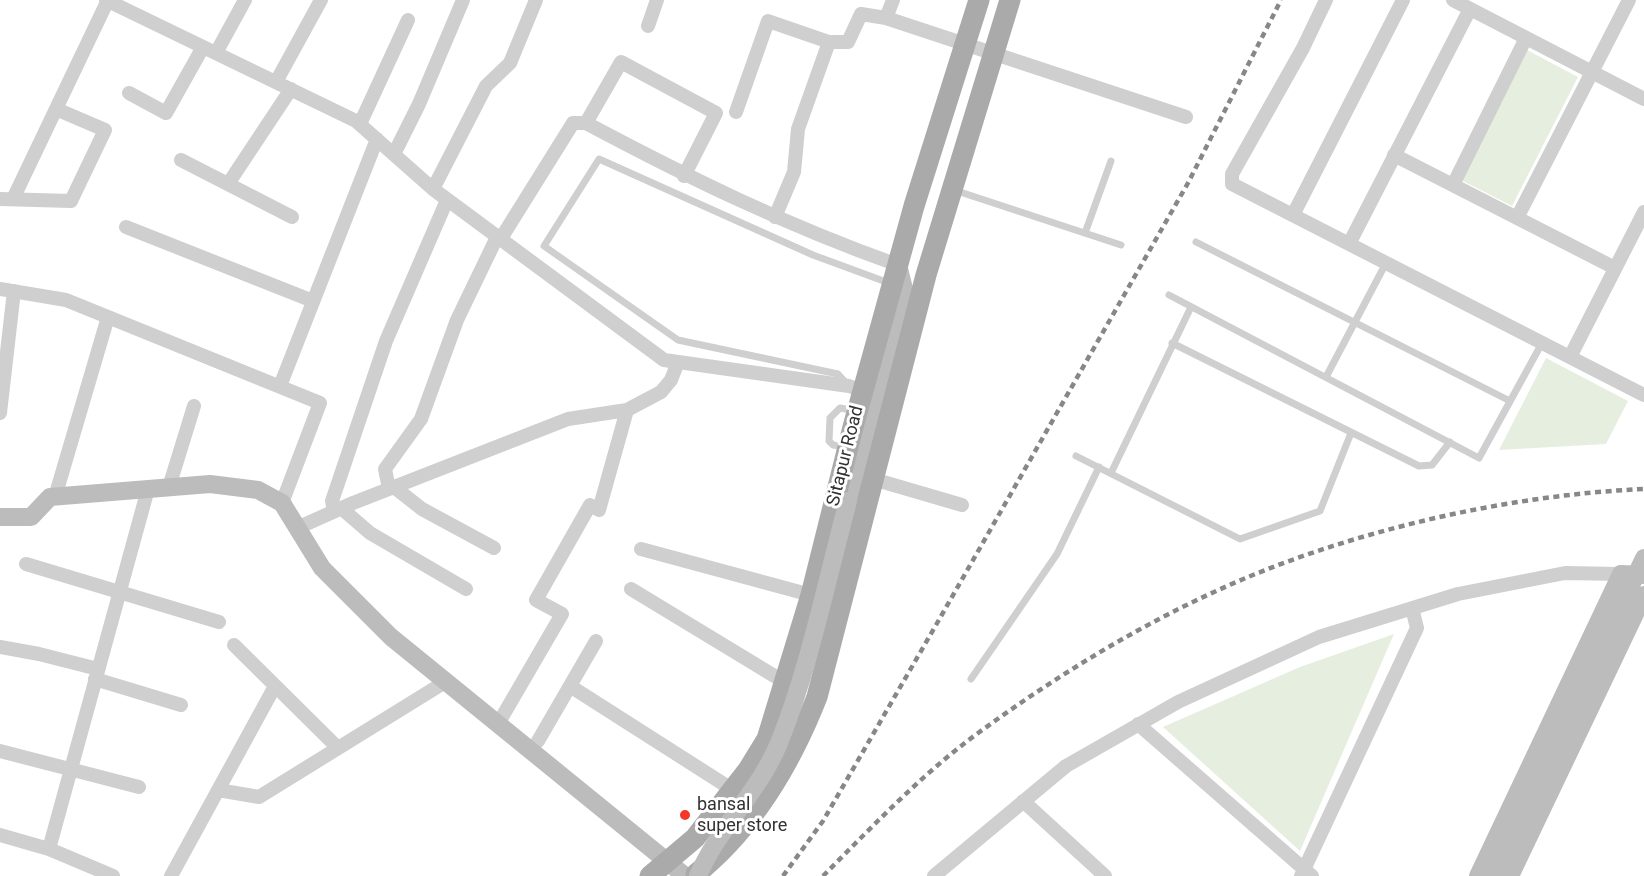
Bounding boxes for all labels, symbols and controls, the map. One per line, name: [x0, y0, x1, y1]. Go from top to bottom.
street label: Sitapur Road: [823, 404, 869, 508]
place label: bansal super store: [697, 794, 787, 836]
marker: bansal super store: [678, 808, 692, 822]

